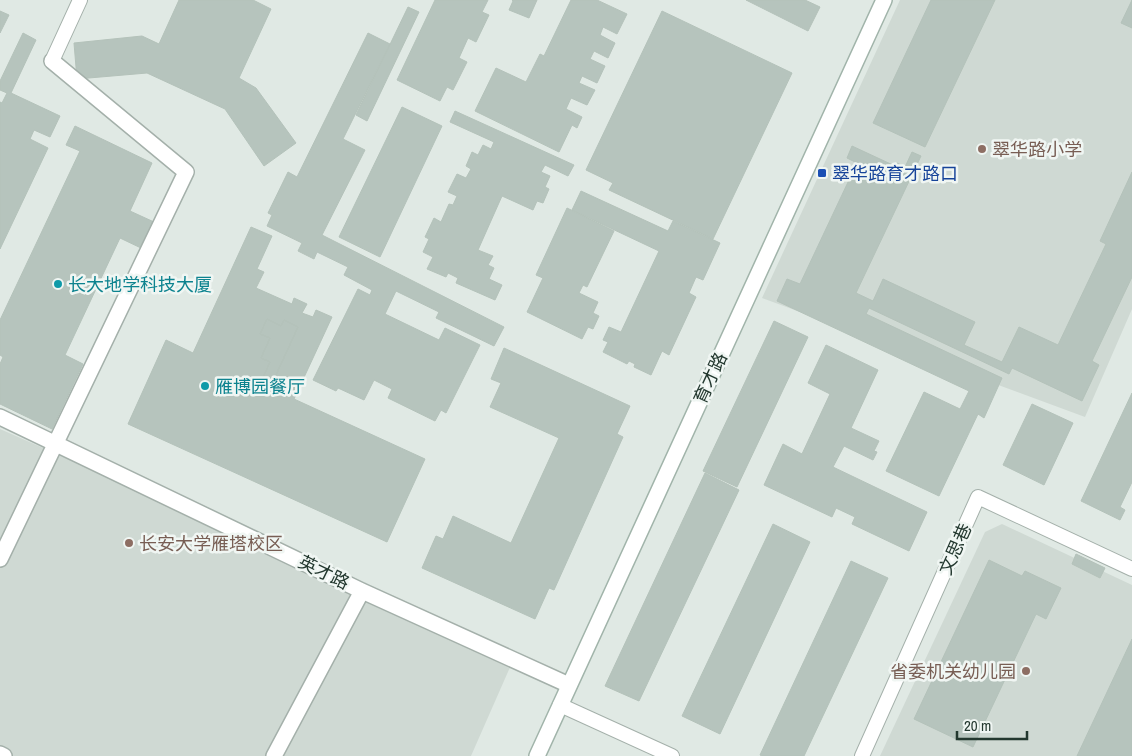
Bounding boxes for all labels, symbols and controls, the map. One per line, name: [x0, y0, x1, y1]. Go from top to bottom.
place label: 翠华路小学: [992, 137, 1082, 162]
marker: 翠华路小学: [976, 143, 988, 155]
place label: 翠华路育才路口: [832, 161, 958, 186]
marker: 翠华路育才路口: [816, 167, 828, 179]
place label: 长大地学科技大厦: [68, 272, 212, 297]
marker: 长大地学科技大厦: [52, 278, 64, 290]
street label: 育才路: [687, 348, 733, 408]
place label: 雁博园餐厅: [215, 374, 305, 399]
marker: 雁博园餐厅: [199, 380, 211, 392]
street label: 文思巷: [933, 519, 977, 579]
place label: 长安大学雁塔校区: [139, 531, 283, 556]
marker: 长安大学雁塔校区: [123, 537, 135, 549]
street label: 英才路: [294, 549, 354, 595]
place label: 省委机关幼儿园: [890, 659, 1016, 684]
marker: 省委机关幼儿园: [1020, 665, 1032, 677]
scale bar: [957, 708, 1027, 740]
text: 20 m: [964, 715, 991, 736]

